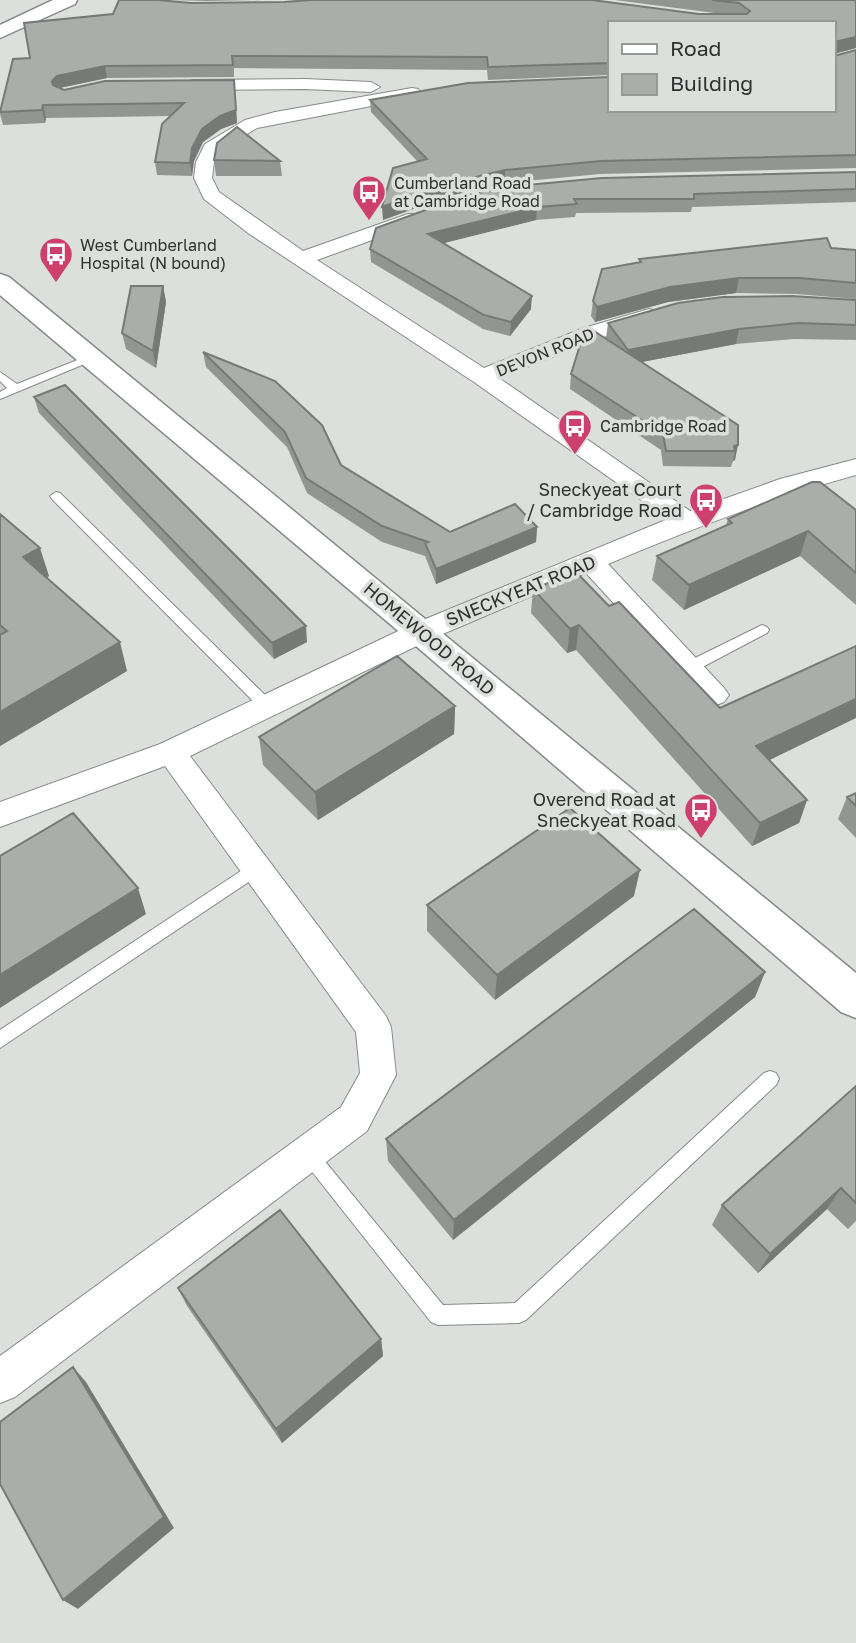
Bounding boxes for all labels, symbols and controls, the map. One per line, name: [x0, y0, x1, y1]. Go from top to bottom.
legend: [608, 21, 835, 112]
text: Road: [670, 35, 721, 61]
text: Building: [670, 70, 753, 96]
bus stop icon: Cumberland Road at Cambridge Road: [350, 173, 388, 222]
place label: Cumberland Road at Cambridge Road: [394, 173, 540, 211]
bus stop icon: West Cumberland Hospital (N bound): [37, 235, 75, 284]
place label: West Cumberland Hospital (N bound): [80, 235, 226, 273]
street label: DEVON ROAD: [493, 323, 597, 381]
bus stop icon: Cambridge Road: [556, 407, 594, 456]
place label: Cambridge Road: [600, 416, 727, 436]
place label: Sneckyeat Court / Cambridge Road: [526, 478, 682, 521]
bus stop icon: Sneckyeat Court / Cambridge Road: [687, 481, 725, 530]
street label: SNECKYEAT ROAD: [443, 550, 599, 630]
street label: HOMEWOOD ROAD: [360, 577, 500, 699]
place label: Overend Road at Sneckyeat Road: [533, 788, 676, 831]
bus stop icon: Overend Road at Sneckyeat Road: [682, 791, 720, 840]

